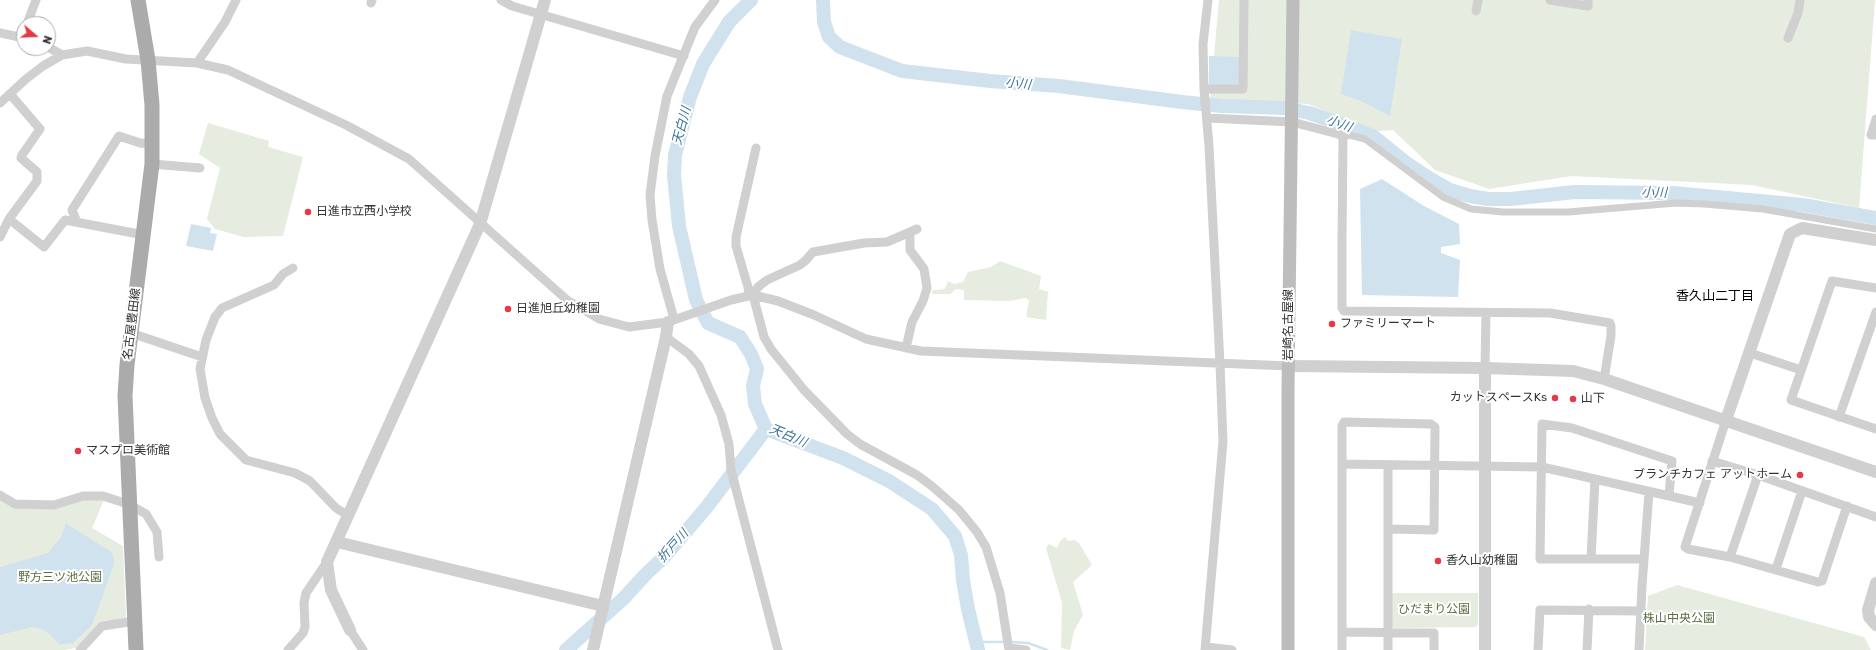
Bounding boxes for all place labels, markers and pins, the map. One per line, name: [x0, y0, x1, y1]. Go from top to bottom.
place label: 日進市立西小学校: [316, 205, 412, 219]
marker: 日進市立西小学校: [303, 207, 313, 217]
place label: 日進旭丘幼稚園: [516, 302, 600, 316]
marker: 日進旭丘幼稚園: [503, 304, 513, 314]
place label: ファミリーマート: [1340, 317, 1436, 331]
marker: ファミリーマート: [1327, 319, 1337, 329]
place label: カットスペースKs: [1450, 391, 1547, 405]
place label: 山下: [1581, 392, 1605, 406]
marker: カットスペースKs: [1550, 393, 1560, 403]
marker: 山下: [1568, 394, 1578, 404]
place label: マスプロ美術館: [86, 444, 170, 458]
marker: マスプロ美術館: [73, 446, 83, 456]
place label: ブランチカフェ アットホーム: [1633, 468, 1792, 482]
marker: ブランチカフェ アットホーム: [1795, 470, 1805, 480]
place label: 香久山幼稚園: [1446, 554, 1518, 568]
marker: 香久山幼稚園: [1433, 556, 1443, 566]

